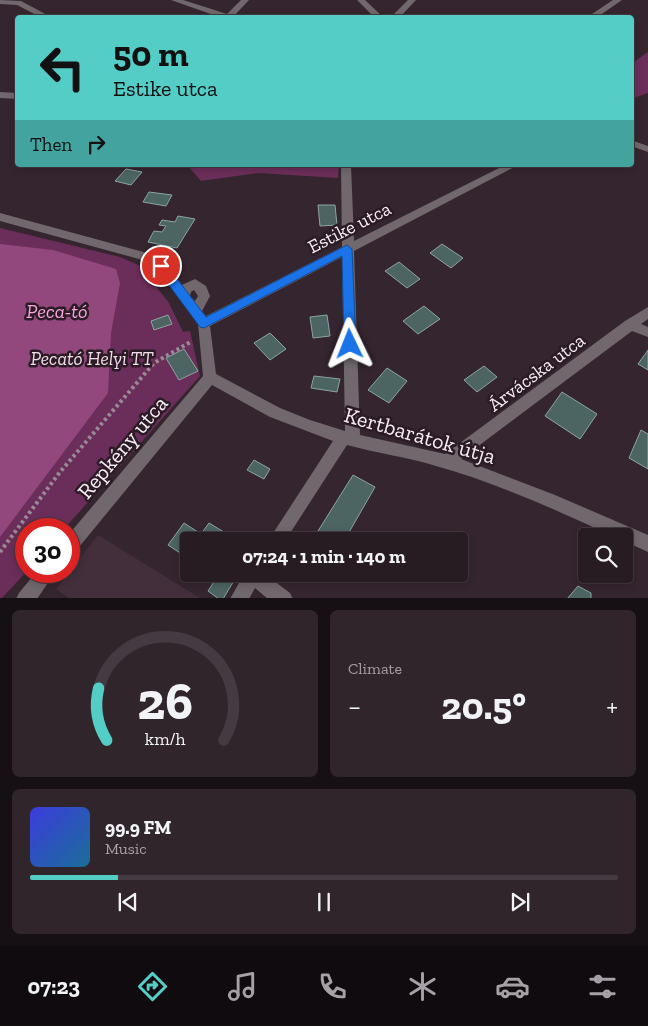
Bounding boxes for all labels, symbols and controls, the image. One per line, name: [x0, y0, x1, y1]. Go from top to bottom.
text: 50 m: [113, 33, 189, 75]
icon: left: [30, 35, 95, 100]
text: Estike utca: [113, 75, 218, 102]
icon: right: [82, 130, 110, 158]
text: Then: [30, 133, 72, 156]
street label: Estike utca: [304, 197, 395, 258]
pin: [140, 245, 182, 287]
icon: arrive: [147, 252, 175, 280]
water label: Peca-tó: [26, 299, 88, 323]
position arrow: [323, 317, 375, 369]
street label: Árvácska utca: [483, 329, 589, 416]
park label: Pecató Helyi TT: [30, 347, 154, 370]
street label: Repkény utca: [71, 390, 174, 504]
street label: Kertbarátok útja: [341, 401, 499, 470]
speed limit sign: 30: [15, 518, 80, 583]
map controls: [578, 528, 633, 583]
button: search: [578, 528, 633, 583]
text: 07:24 · 1 min · 140 m: [242, 545, 406, 568]
text: Climate: [348, 659, 402, 678]
text: 26: [137, 670, 193, 732]
text: 20.5°: [441, 683, 526, 729]
text: −: [348, 690, 361, 723]
text: +: [606, 690, 618, 723]
text: km/h: [145, 728, 185, 750]
text: 99.9 FM: [105, 816, 171, 839]
text: Music: [105, 839, 147, 858]
icon: previous: [114, 888, 142, 916]
icon: pause: [310, 888, 338, 916]
icon: next: [506, 888, 534, 916]
icon: directions: [135, 969, 170, 1004]
icon: music: [225, 969, 260, 1004]
icon: phone: [315, 969, 350, 1004]
icon: climate: [405, 969, 440, 1004]
icon: car: [495, 969, 530, 1004]
icon: filters: [585, 969, 620, 1004]
text: 07:23: [28, 973, 80, 1000]

